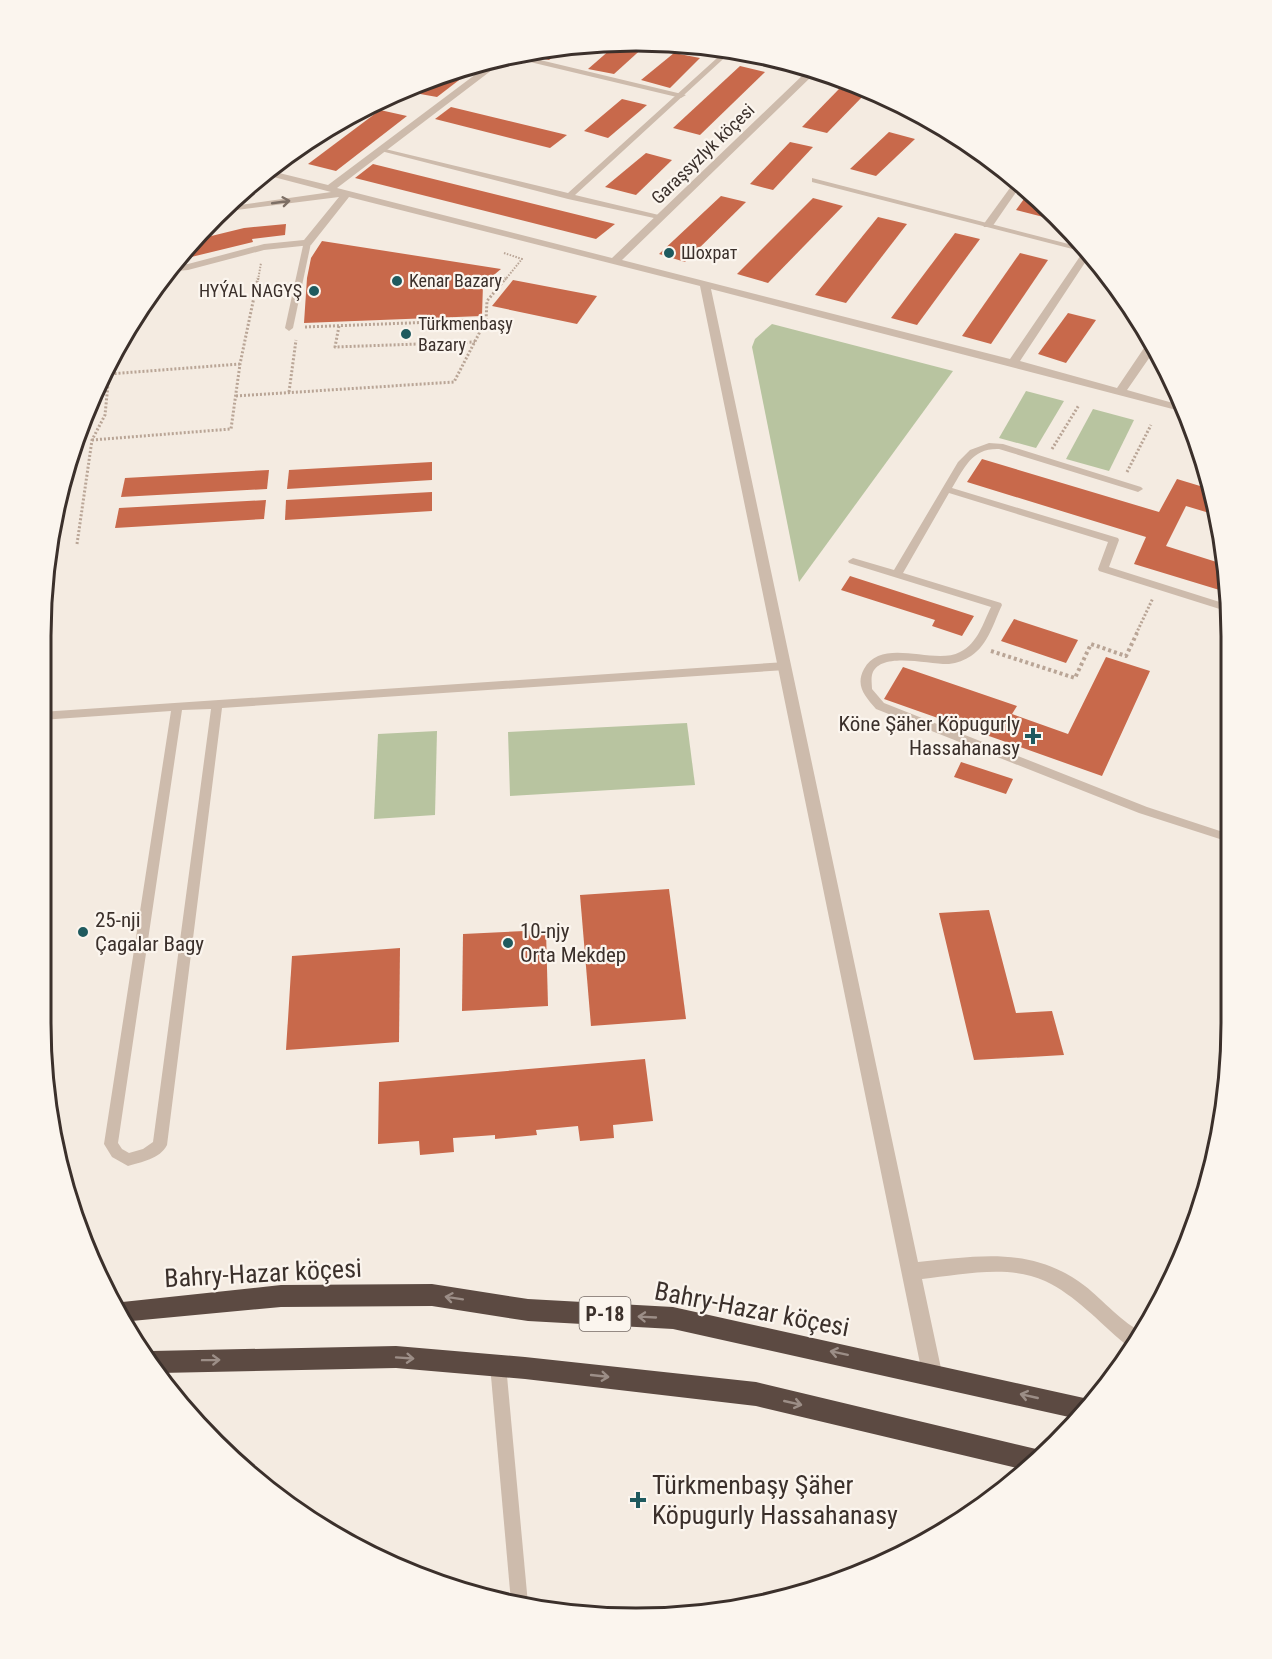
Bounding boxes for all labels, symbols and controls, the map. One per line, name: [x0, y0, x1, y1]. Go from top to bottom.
street label: Garaşsyzlyk köçesi: [647, 99, 758, 208]
one-way arrow: [271, 196, 291, 207]
place label: Шохрат: [681, 242, 738, 263]
marker: Шохрат: [662, 246, 676, 260]
place label: Kenar Bazary: [409, 270, 503, 291]
marker: Kenar Bazary: [390, 274, 404, 288]
place label: HYÝAL NAGYŞ: [199, 280, 302, 301]
marker: HYÝAL NAGYŞ: [307, 284, 321, 298]
place label: Türkmenbaşy Bazary: [418, 313, 513, 355]
marker: Türkmenbaşy Bazary: [399, 327, 413, 341]
place label: Köne Şäher Köpugurly Hassahanasy: [839, 712, 1020, 760]
marker: Köne Şäher Köpugurly Hassahanasy: [1024, 727, 1042, 745]
place label: 25-nji Çagalar Bagy: [95, 908, 204, 956]
place label: 10-njy Orta Mekdep: [520, 919, 626, 967]
marker: 25-nji Çagalar Bagy: [76, 925, 90, 939]
marker: 10-njy Orta Mekdep: [501, 936, 515, 950]
street label: Bahry-Hazar köçesi: [163, 1253, 363, 1293]
street label: Bahry-Hazar köçesi: [652, 1275, 852, 1343]
one-way arrow: [444, 1293, 464, 1304]
road number: P-18: [580, 1297, 630, 1331]
one-way arrow: [638, 1311, 658, 1322]
one-way arrow: [829, 1347, 848, 1359]
one-way arrow: [395, 1353, 415, 1364]
one-way arrow: [200, 1354, 220, 1366]
one-way arrow: [589, 1371, 609, 1382]
one-way arrow: [1020, 1389, 1039, 1401]
one-way arrow: [783, 1397, 802, 1409]
place label: Türkmenbaşy Şäher Köpugurly Hassahanasy: [652, 1470, 898, 1530]
marker: Türkmenbaşy Şäher Köpugurly Hassahanasy: [629, 1491, 647, 1509]

